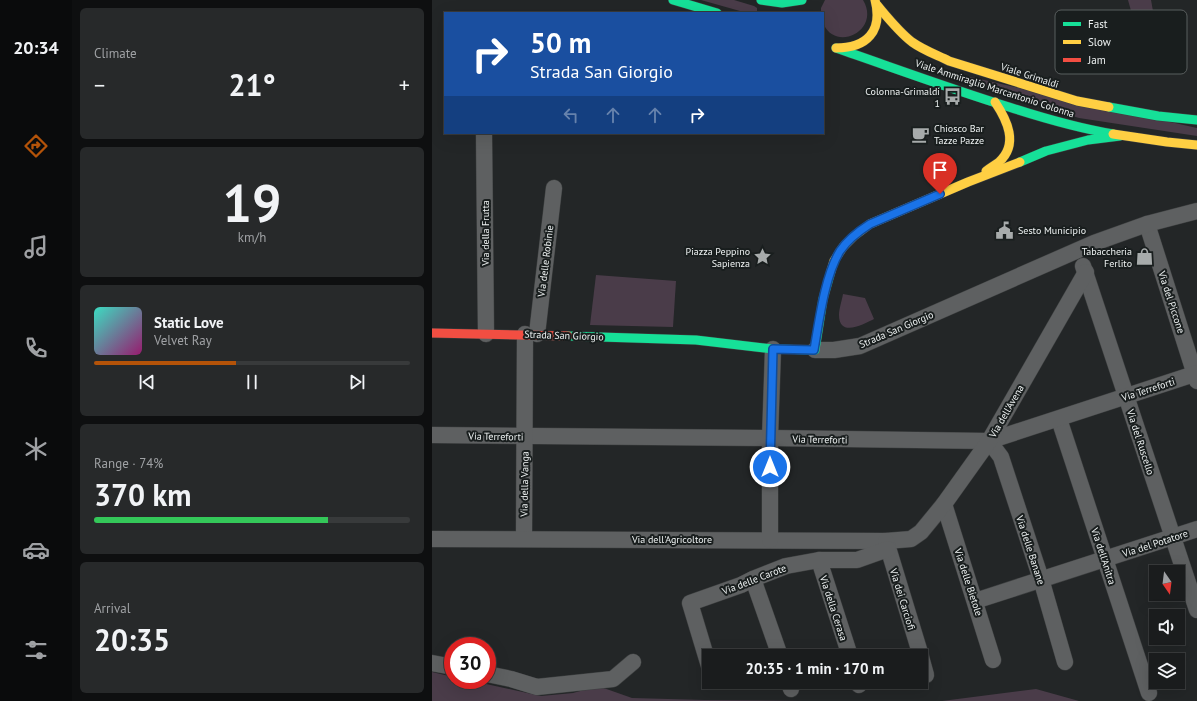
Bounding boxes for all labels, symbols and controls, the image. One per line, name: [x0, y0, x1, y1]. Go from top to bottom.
legend: [1055, 10, 1187, 74]
text: Fast: [1088, 17, 1108, 31]
text: 50 m: [530, 24, 591, 61]
icon: right: [464, 28, 516, 80]
text: Slow: [1088, 35, 1111, 49]
text: 20:34: [13, 36, 59, 59]
text: Climate: [94, 45, 137, 62]
text: Jam: [1087, 53, 1106, 67]
street label: Viale Ammiraglio Marcantonio Colonna: [913, 56, 1076, 120]
text: Strada San Giorgio: [530, 60, 673, 83]
street label: Viale Grimaldi: [998, 60, 1061, 91]
text: 21°: [228, 65, 276, 104]
text: −: [94, 71, 105, 99]
text: +: [399, 71, 410, 99]
place label: Colonna-Grimaldi 1: [865, 85, 940, 110]
bus stop icon: Colonna-Grimaldi 1: [943, 87, 963, 107]
icon: left: [560, 104, 582, 126]
icon: ahead: [602, 104, 624, 126]
icon: ahead: [644, 104, 666, 126]
icon: right: [686, 104, 708, 126]
place label: Chiosco Bar Tazze Pazze: [934, 122, 985, 147]
cafe icon: Chiosco Bar Tazze Pazze: [911, 124, 931, 144]
icon: directions: [22, 132, 50, 160]
pin: [923, 153, 957, 194]
icon: arrive: [929, 159, 951, 181]
text: 19: [223, 169, 281, 236]
street label: Via della Frutta: [479, 200, 492, 267]
public building icon: Sesto Municipio: [995, 220, 1015, 240]
street label: Via delle Robinie: [535, 224, 556, 299]
place label: Sesto Municipio: [1018, 224, 1086, 237]
text: km/h: [238, 229, 266, 246]
icon: music: [22, 233, 50, 261]
place label: Piazza Peppino Sapienza: [686, 245, 750, 270]
place label: Tabaccheria Ferlito: [1082, 245, 1132, 270]
place icon: Piazza Peppino Sapienza: [753, 247, 773, 267]
shop icon: Tabaccheria Ferlito: [1135, 247, 1155, 267]
street label: Via del Piccone: [1155, 268, 1188, 335]
street label: Strada San Giorgio: [857, 308, 935, 351]
text: Static Love: [154, 313, 224, 332]
street label: Strada San Giorgio: [524, 328, 604, 343]
text: Velvet Ray: [154, 332, 212, 349]
icon: phone: [22, 334, 50, 362]
icon: previous: [136, 371, 158, 393]
icon: pause: [241, 371, 263, 393]
icon: next: [346, 371, 368, 393]
street label: Via Terreforti: [1119, 375, 1176, 404]
street label: Via dell'Avena: [986, 382, 1027, 441]
street label: Via del Ruscello: [1124, 407, 1157, 477]
street label: Via Terreforti: [467, 430, 524, 443]
street label: Via Terreforti: [791, 433, 848, 446]
icon: climate: [22, 435, 50, 463]
position arrow: [749, 446, 791, 488]
street label: Via della Vanga: [517, 451, 532, 518]
text: Range · 74%: [94, 455, 163, 472]
text: 370 km: [94, 475, 192, 514]
street label: Via delle Banane: [1013, 513, 1048, 586]
street label: Via dell'Anitra: [1088, 525, 1119, 586]
street label: Via del Potatore: [1120, 527, 1190, 560]
street label: Via dell'Agricoltore: [631, 533, 712, 546]
icon: car: [22, 536, 50, 564]
street label: Via delle Bietole: [951, 546, 986, 618]
street label: Via delle Carote: [719, 561, 788, 598]
north arrow: [1149, 565, 1185, 601]
map controls: [1149, 565, 1185, 689]
street label: Via dei Carciofi: [887, 566, 918, 631]
street label: Via della Cerasa: [817, 573, 850, 642]
text: Arrival: [94, 600, 130, 617]
button: sound: [1149, 609, 1185, 645]
text: 20:35: [94, 620, 170, 659]
icon: filters: [22, 636, 50, 664]
speed limit sign: 30: [444, 637, 496, 689]
button: layers: [1149, 653, 1185, 689]
text: 20:35 · 1 min · 170 m: [746, 659, 884, 678]

